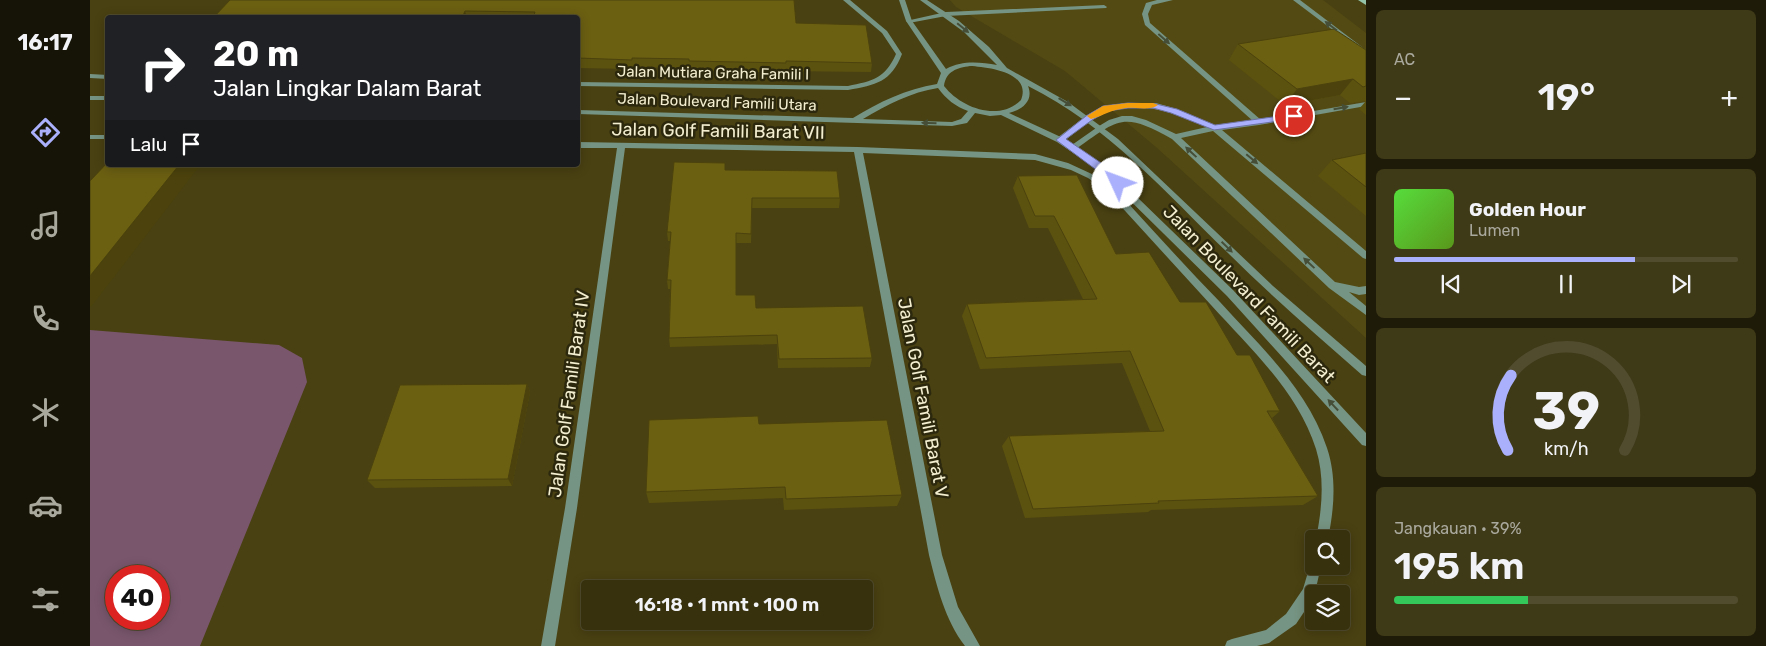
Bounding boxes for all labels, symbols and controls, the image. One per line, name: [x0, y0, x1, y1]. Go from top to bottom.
one-way arrow: [1325, 21, 1338, 32]
one-way arrow: [956, 22, 969, 33]
text: 16:17: [17, 29, 73, 56]
text: 20 m: [213, 33, 299, 75]
one-way arrow: [1158, 34, 1171, 45]
icon: right: [130, 35, 195, 100]
text: AC: [1394, 50, 1415, 69]
street label: Jalan Mutiara Graha Famili I: [617, 62, 809, 84]
text: 19°: [1538, 74, 1595, 120]
text: Jalan Lingkar Dalam Barat: [213, 75, 481, 102]
text: −: [1394, 81, 1412, 114]
text: +: [1721, 81, 1738, 114]
street label: Jalan Boulevard Famili Utara: [617, 90, 817, 114]
pin: [1273, 95, 1315, 137]
one-way arrow: [1058, 98, 1071, 107]
icon: arrive: [1280, 102, 1308, 130]
one-way arrow: [1334, 104, 1350, 112]
icon: directions: [28, 115, 63, 150]
street label: Jalan Golf Famili Barat VII: [611, 118, 825, 144]
one-way arrow: [921, 119, 937, 127]
icon: arrive: [177, 130, 205, 158]
text: Lalu: [130, 133, 167, 156]
one-way arrow: [1185, 146, 1197, 158]
one-way arrow: [1245, 154, 1258, 165]
position arrow: [1091, 156, 1143, 208]
text: Golden Hour: [1469, 198, 1586, 221]
street label: Jalan Boulevard Famili Barat: [1158, 201, 1340, 387]
icon: music: [28, 208, 63, 243]
text: Lumen: [1469, 221, 1520, 240]
one-way arrow: [1221, 241, 1233, 253]
one-way arrow: [1303, 257, 1315, 269]
icon: previous: [1437, 270, 1465, 298]
icon: pause: [1552, 270, 1580, 298]
icon: next: [1667, 270, 1695, 298]
street label: Jalan Golf Famili Barat IV: [544, 289, 594, 499]
street label: Jalan Golf Famili Barat V: [893, 296, 953, 500]
icon: phone: [28, 301, 63, 336]
text: 39: [1532, 380, 1600, 442]
icon: climate: [28, 395, 63, 430]
one-way arrow: [1327, 399, 1339, 411]
text: km/h: [1544, 438, 1588, 459]
icon: car: [28, 488, 63, 523]
text: Jangkauan · 39%: [1394, 519, 1522, 538]
map controls: [1305, 530, 1350, 630]
button: search: [1305, 530, 1350, 575]
text: 195 km: [1394, 543, 1525, 589]
speed limit sign: 40: [105, 565, 170, 630]
icon: filters: [28, 582, 63, 617]
button: layers: [1305, 585, 1350, 630]
text: 16:18 · 1 mnt · 100 m: [635, 593, 819, 616]

